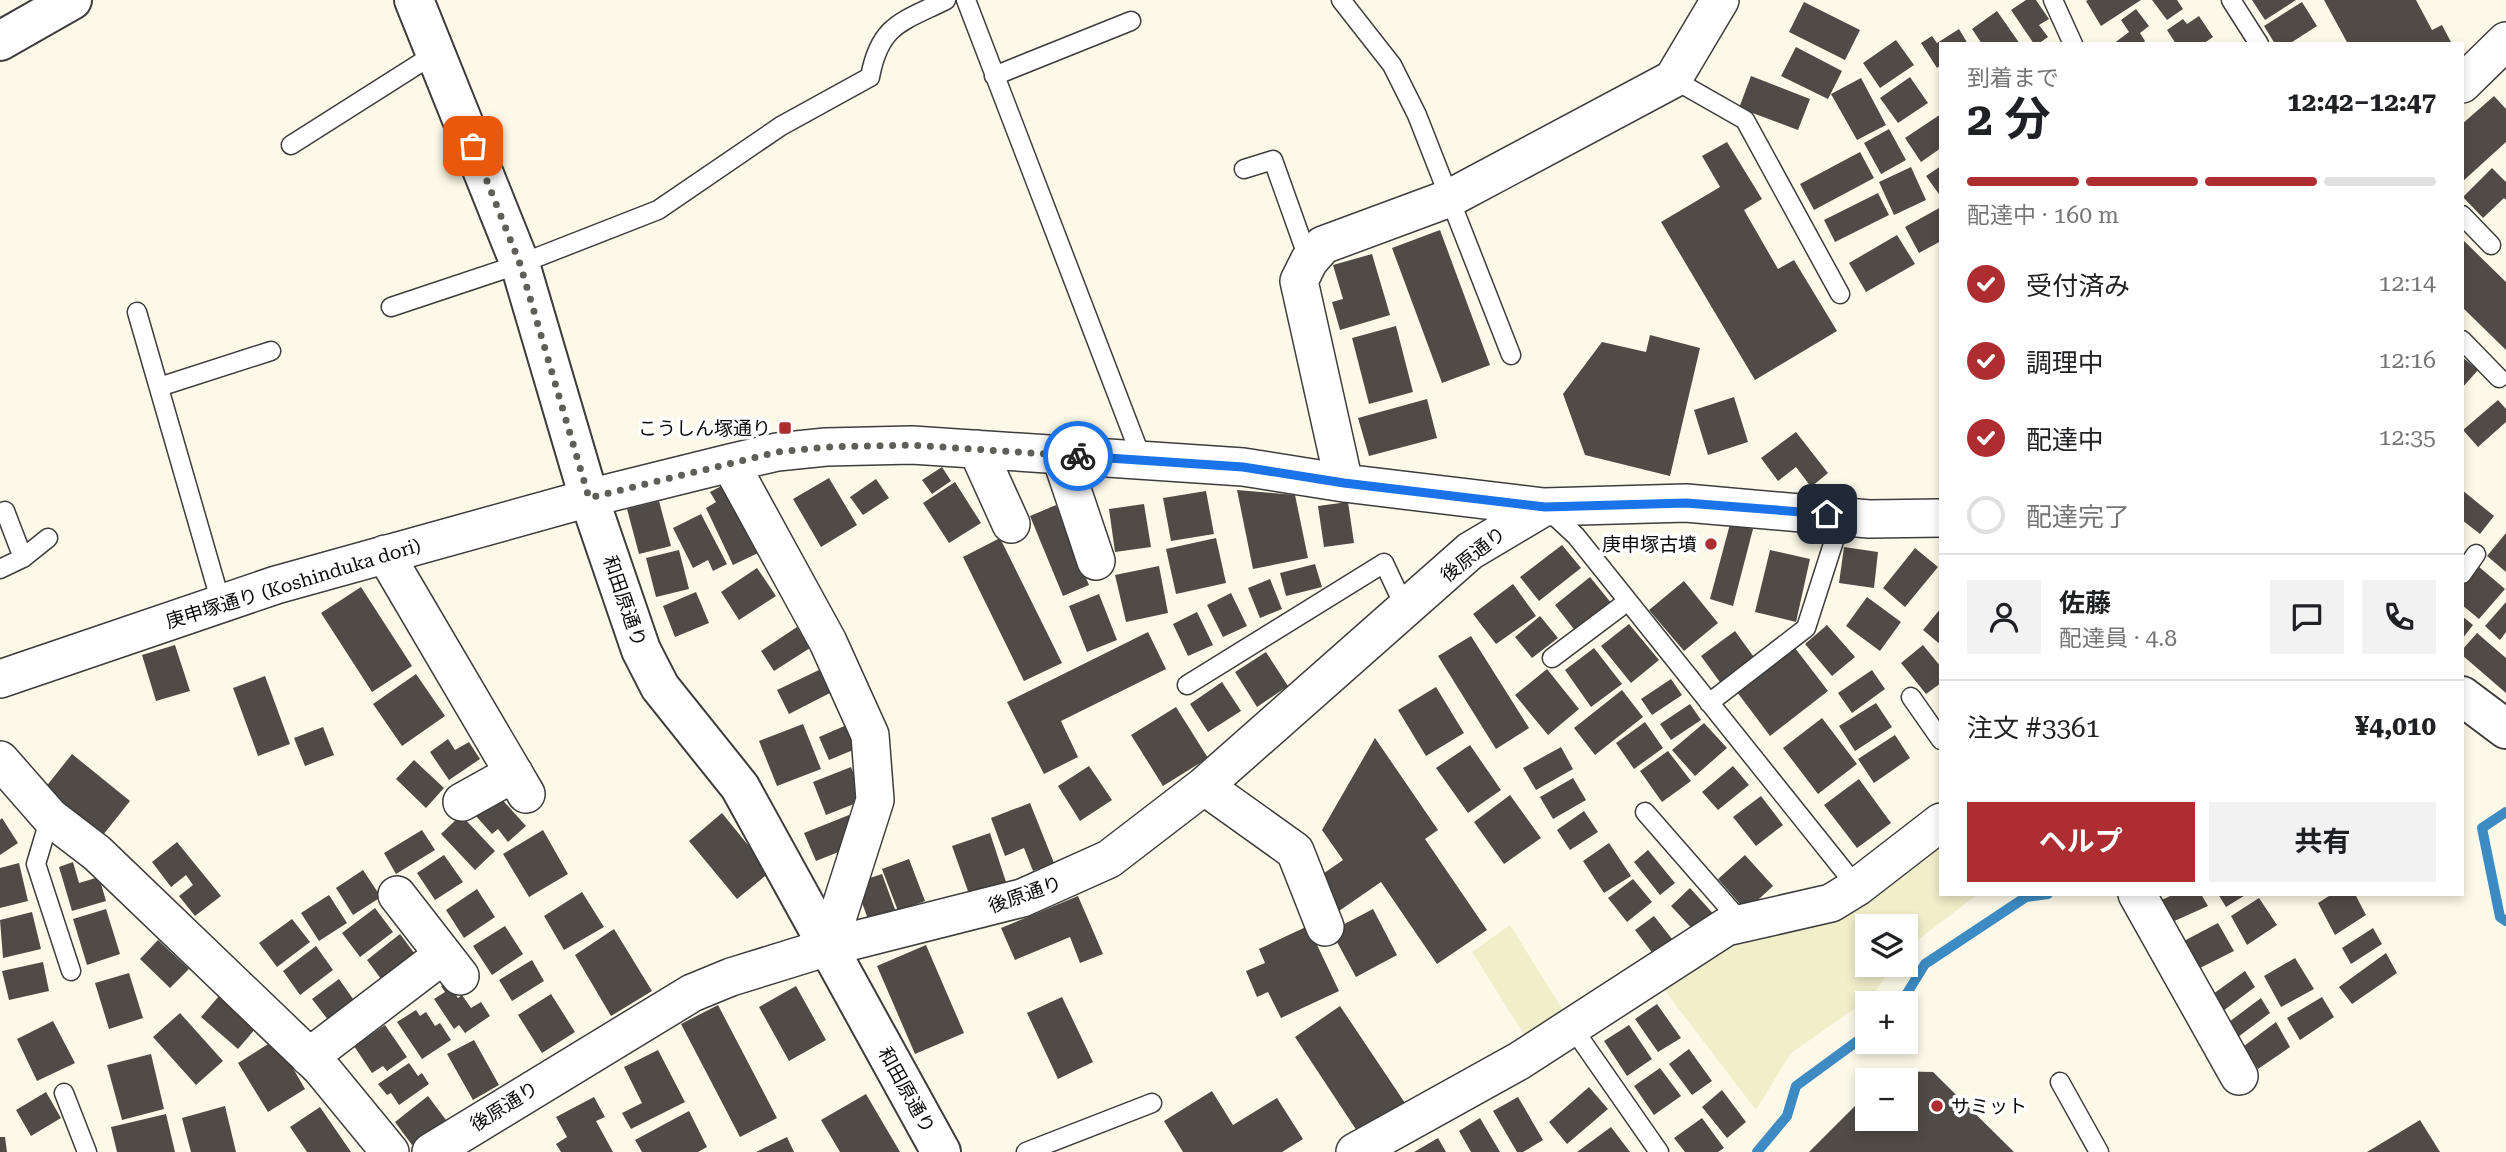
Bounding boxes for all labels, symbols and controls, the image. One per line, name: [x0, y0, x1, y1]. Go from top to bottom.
text: 到着まで: [1967, 65, 2059, 92]
text: 12:42–12:47: [2287, 87, 2436, 117]
text: 2 分: [1967, 92, 2050, 146]
pin: [443, 116, 503, 176]
icon: bag: [454, 127, 492, 165]
text: 配達中 · 160 m: [1967, 202, 2119, 229]
icon: check: [1967, 265, 2005, 303]
text: 12:14: [2379, 270, 2436, 297]
text: 受付済み: [2026, 271, 2130, 301]
icon: check: [1967, 342, 2005, 380]
text: 12:16: [2379, 347, 2436, 374]
text: 調理中: [2026, 348, 2104, 378]
place label: こうしん塚通り: [638, 417, 771, 440]
icon: check: [1967, 419, 2005, 457]
marker: こうしん塚通り: [777, 420, 793, 436]
courier: [1043, 421, 1113, 491]
text: 12:35: [2379, 424, 2436, 451]
text: 配達中: [2026, 425, 2104, 455]
icon: bike: [1059, 437, 1097, 475]
pin: [1797, 484, 1857, 544]
icon: home: [1808, 495, 1846, 533]
text: 配達完了: [2026, 502, 2130, 532]
street label: 後原通り: [1436, 522, 1510, 587]
place label: 庚申塚古墳: [1602, 533, 1697, 556]
street label: 庚申塚通り (Koshinduka dori): [163, 534, 423, 633]
marker: 庚申塚古墳: [1703, 536, 1719, 552]
street label: 和田原通り: [598, 552, 651, 650]
button: person: [1967, 580, 2041, 654]
button: chat: [2270, 580, 2344, 654]
button: phone: [2362, 580, 2436, 654]
text: 佐藤: [2059, 588, 2111, 618]
text: 配達員 · 4.8: [2059, 625, 2177, 652]
text: ¥4,010: [2355, 711, 2436, 741]
text: 注文 #3361: [1967, 713, 2100, 743]
button: ヘルプ: [1967, 802, 2195, 882]
button: 共有: [2209, 802, 2436, 882]
street label: 後原通り: [985, 871, 1065, 918]
map controls: [1855, 914, 1918, 1131]
button: layers: [1855, 914, 1918, 977]
button: +: [1855, 991, 1918, 1054]
street label: 和田原通り: [873, 1043, 940, 1137]
button: −: [1855, 1068, 1918, 1131]
street label: 後原通り: [466, 1077, 543, 1136]
place label: サミット: [1951, 1095, 2027, 1118]
marker: サミット: [1929, 1098, 1945, 1114]

